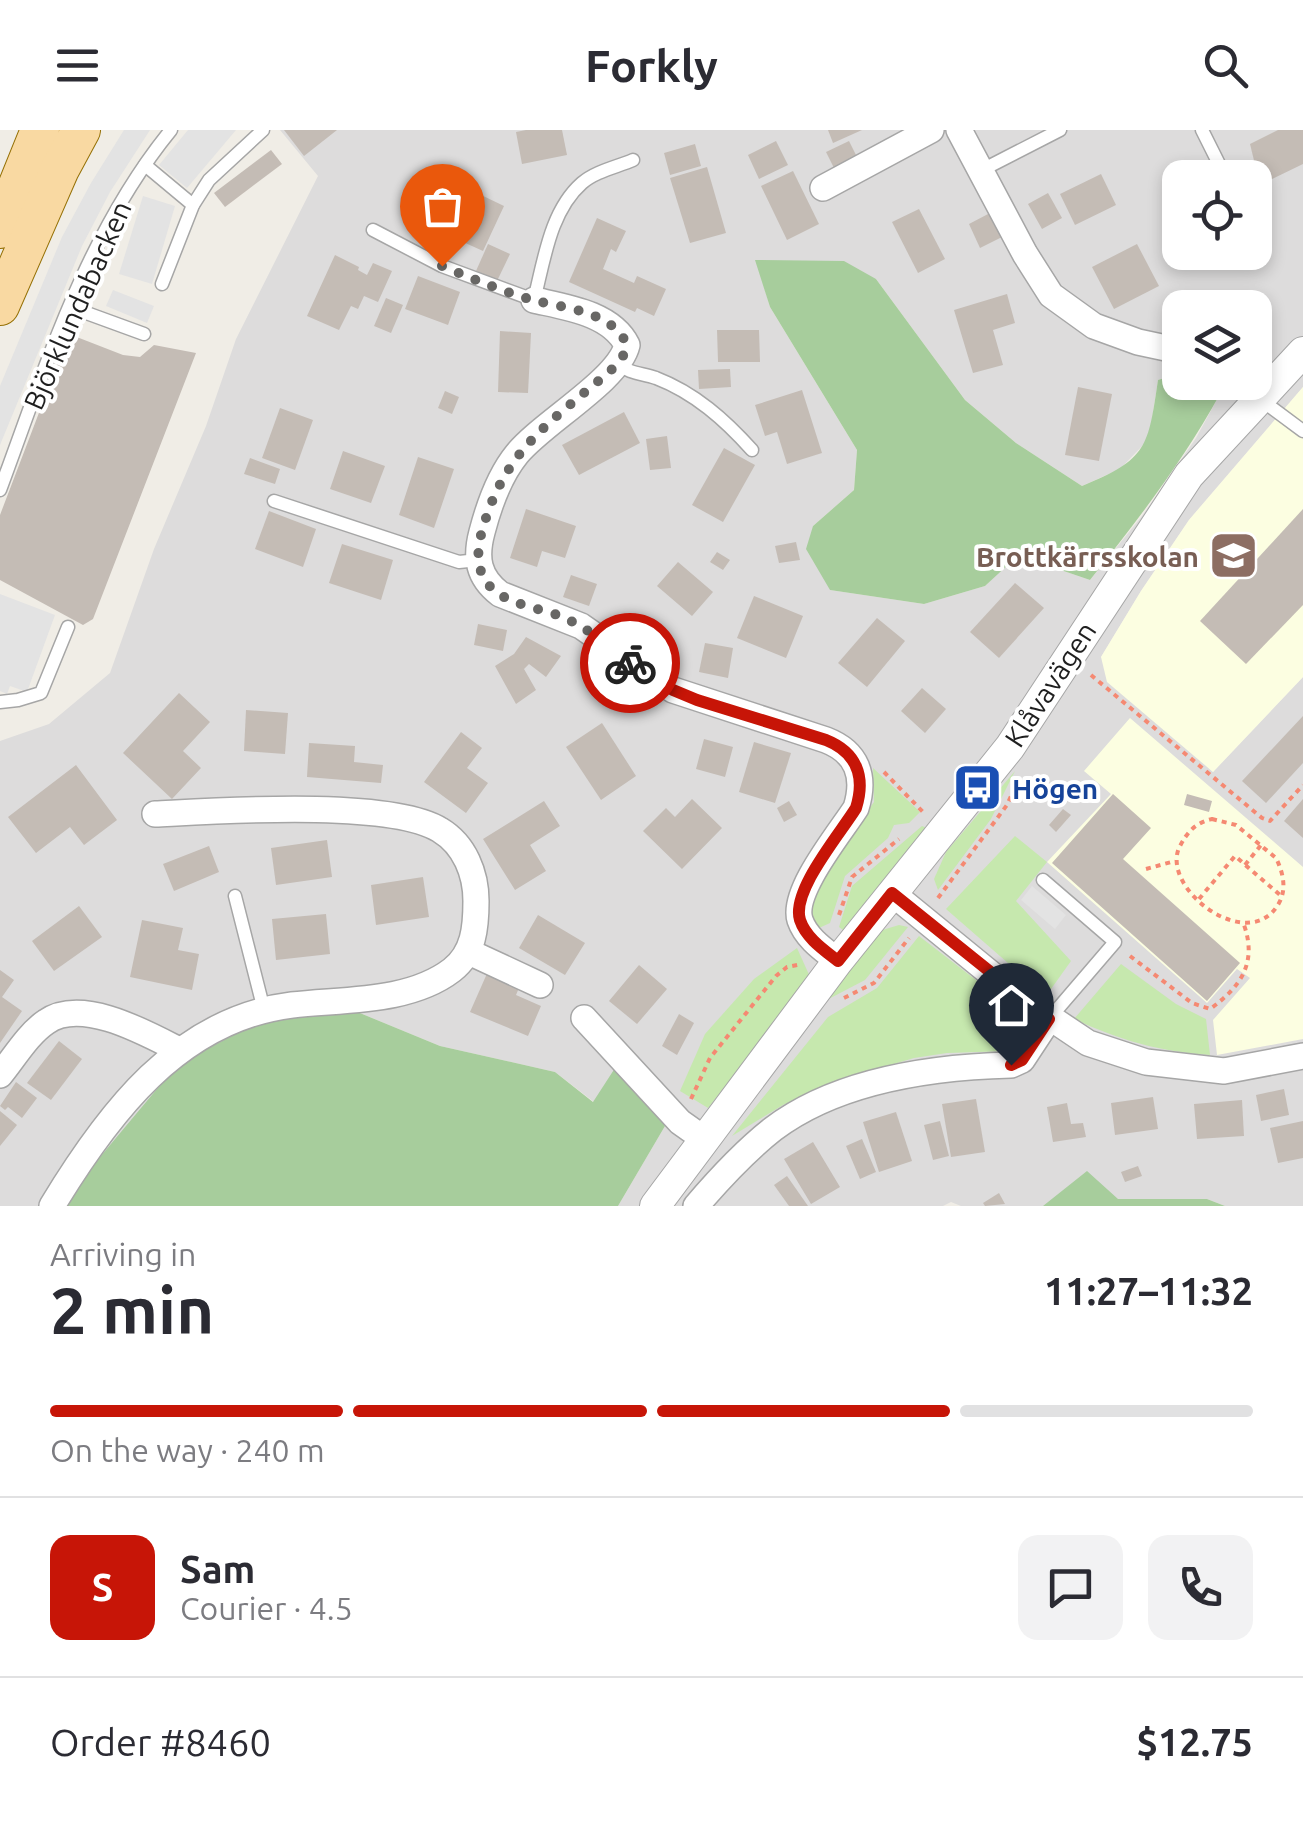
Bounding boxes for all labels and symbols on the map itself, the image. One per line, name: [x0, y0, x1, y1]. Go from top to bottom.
pin: [400, 164, 485, 267]
street label: Björklundabacken: [17, 196, 137, 414]
school or university icon: Brottkärrsskolan: [1208, 530, 1260, 582]
place label: Brottkärrsskolan: [976, 541, 1199, 572]
courier: [580, 613, 680, 713]
street label: Klåvavägen: [998, 616, 1102, 752]
bus stop icon: Högen: [951, 762, 1003, 814]
place label: Högen: [1012, 773, 1098, 804]
pin: [969, 963, 1054, 1066]

